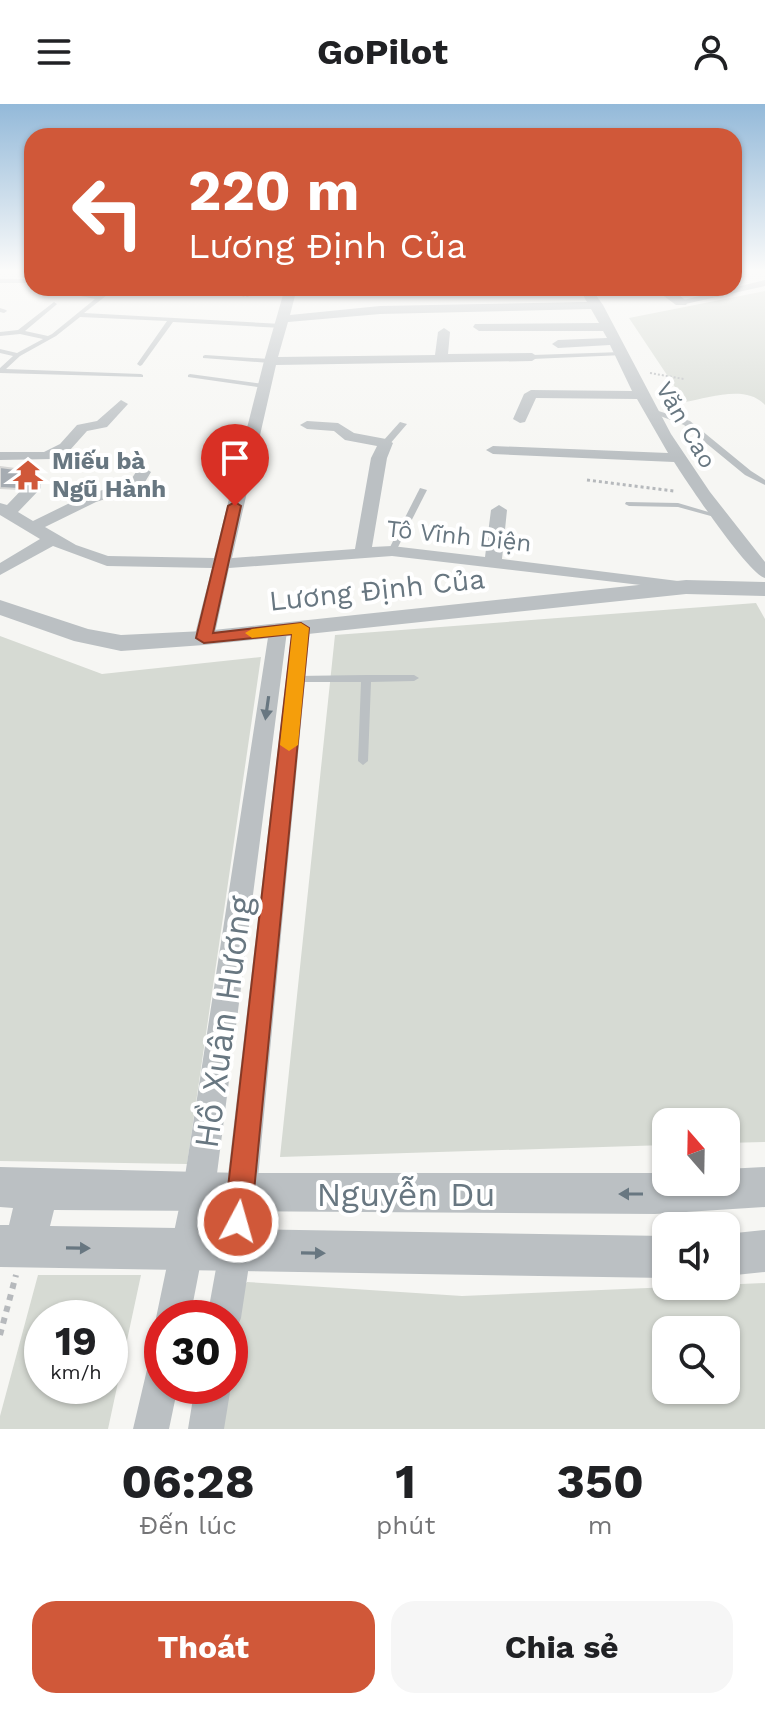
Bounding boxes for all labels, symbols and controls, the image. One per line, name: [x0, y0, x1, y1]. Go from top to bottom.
icon: menu: [32, 30, 76, 74]
icon: person: [689, 30, 733, 74]
text: GoPilot: [317, 31, 448, 73]
text: 220 m: [188, 158, 360, 224]
icon: left: [56, 160, 160, 264]
text: Lương Định Của: [188, 225, 467, 267]
street label: Văn Cao: [650, 377, 722, 473]
pin: [201, 424, 269, 506]
icon: arrive: [213, 436, 257, 480]
place label: Miếu bà Ngũ Hành: [52, 447, 166, 503]
temple icon: Miếu bà Ngũ Hành: [11, 458, 45, 492]
street label: Tô Vĩnh Diện: [385, 514, 533, 558]
street label: Lương Định Của: [267, 562, 487, 618]
one-way arrow: [260, 696, 273, 721]
street label: Hồ Xuân Hương: [186, 893, 261, 1151]
north arrow: [652, 1108, 740, 1196]
map controls: [652, 1108, 740, 1404]
street label: Nguyễn Du: [317, 1174, 495, 1214]
position arrow: [196, 1180, 280, 1264]
one-way arrow: [618, 1188, 643, 1200]
button: sound: [652, 1212, 740, 1300]
one-way arrow: [66, 1242, 91, 1254]
one-way arrow: [301, 1246, 326, 1259]
speed limit sign: 30: [144, 1300, 248, 1404]
button: search: [652, 1316, 740, 1404]
text: 19: [55, 1318, 97, 1365]
text: km/h: [50, 1360, 102, 1384]
text: 06:28: [121, 1453, 255, 1510]
text: 1: [395, 1453, 416, 1510]
text: 350: [556, 1453, 644, 1510]
text: Đến lúc: [139, 1510, 237, 1540]
text: phút: [376, 1510, 435, 1540]
text: m: [588, 1510, 613, 1540]
button: Thoát: [32, 1601, 375, 1693]
button: Chia sẻ: [391, 1601, 733, 1693]

